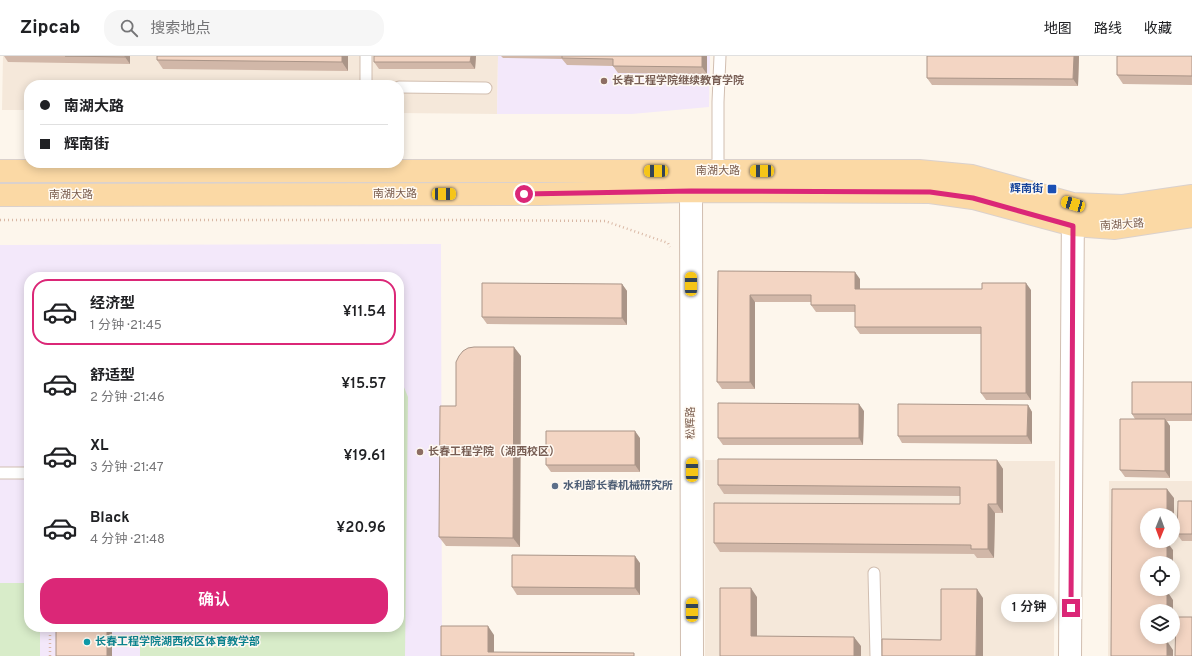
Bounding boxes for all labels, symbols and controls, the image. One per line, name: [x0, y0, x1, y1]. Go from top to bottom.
search box: [104, 10, 384, 46]
text: Zipcab: [20, 16, 80, 40]
icon: search: [118, 17, 140, 39]
text: 搜索地点: [150, 20, 210, 39]
text: 地图: [1044, 21, 1072, 38]
text: 路线: [1094, 21, 1122, 38]
text: 收藏: [1144, 21, 1172, 38]
place label: 长春工程学院继续教育学院: [612, 74, 744, 88]
marker: 长春工程学院继续教育学院: [599, 76, 609, 86]
text: 南湖大路: [64, 98, 124, 117]
text: 辉南街: [64, 136, 109, 155]
street label: 南湖大路: [696, 164, 740, 178]
car: [644, 165, 668, 177]
car: [750, 165, 774, 177]
place label: 辉南街: [1010, 182, 1043, 196]
marker: 辉南街: [1046, 183, 1058, 195]
route start: [515, 185, 533, 203]
street label: 南湖大路: [373, 187, 417, 201]
street label: 南湖大路: [49, 188, 93, 202]
car: [432, 188, 456, 200]
car: [1060, 195, 1086, 213]
street label: 南湖大路: [1100, 216, 1144, 234]
car: [685, 272, 697, 296]
icon: car: [42, 294, 78, 330]
text: 经济型: [90, 295, 135, 314]
text: ¥11.54: [343, 303, 386, 322]
text: 1 分钟 · 21:45: [90, 318, 162, 334]
icon: car: [42, 366, 78, 402]
text: 舒适型: [90, 367, 135, 386]
text: ¥15.57: [341, 375, 386, 394]
text: 2 分钟 · 21:46: [90, 390, 165, 406]
street label: 松辉路: [684, 407, 698, 440]
text: XL: [90, 437, 108, 456]
icon: car: [42, 438, 78, 474]
place label: 长春工程学院（湖西校区）: [428, 445, 560, 459]
text: ¥19.61: [344, 447, 386, 466]
marker: 长春工程学院（湖西校区）: [415, 447, 425, 457]
car: [686, 458, 698, 482]
text: 3 分钟 · 21:47: [90, 460, 163, 476]
place label: 水利部长春机械研究所: [563, 479, 673, 493]
marker: 水利部长春机械研究所: [550, 481, 560, 491]
north arrow: [1140, 508, 1180, 548]
map controls: [1140, 508, 1180, 644]
text: Black: [90, 509, 130, 528]
icon: car: [42, 510, 78, 546]
text: ¥20.96: [336, 519, 386, 538]
text: 4 分钟 · 21:48: [90, 532, 165, 548]
button: locate: [1140, 556, 1180, 596]
button: 确认: [40, 578, 388, 624]
callout: 1 分钟: [1001, 594, 1057, 622]
car: [686, 598, 698, 622]
route end: [1062, 599, 1080, 617]
text: 1 分钟: [1012, 600, 1046, 616]
button: layers: [1140, 604, 1180, 644]
place label: 长春工程学院湖西校区体育教学部: [95, 635, 260, 649]
marker: 长春工程学院湖西校区体育教学部: [82, 637, 92, 647]

